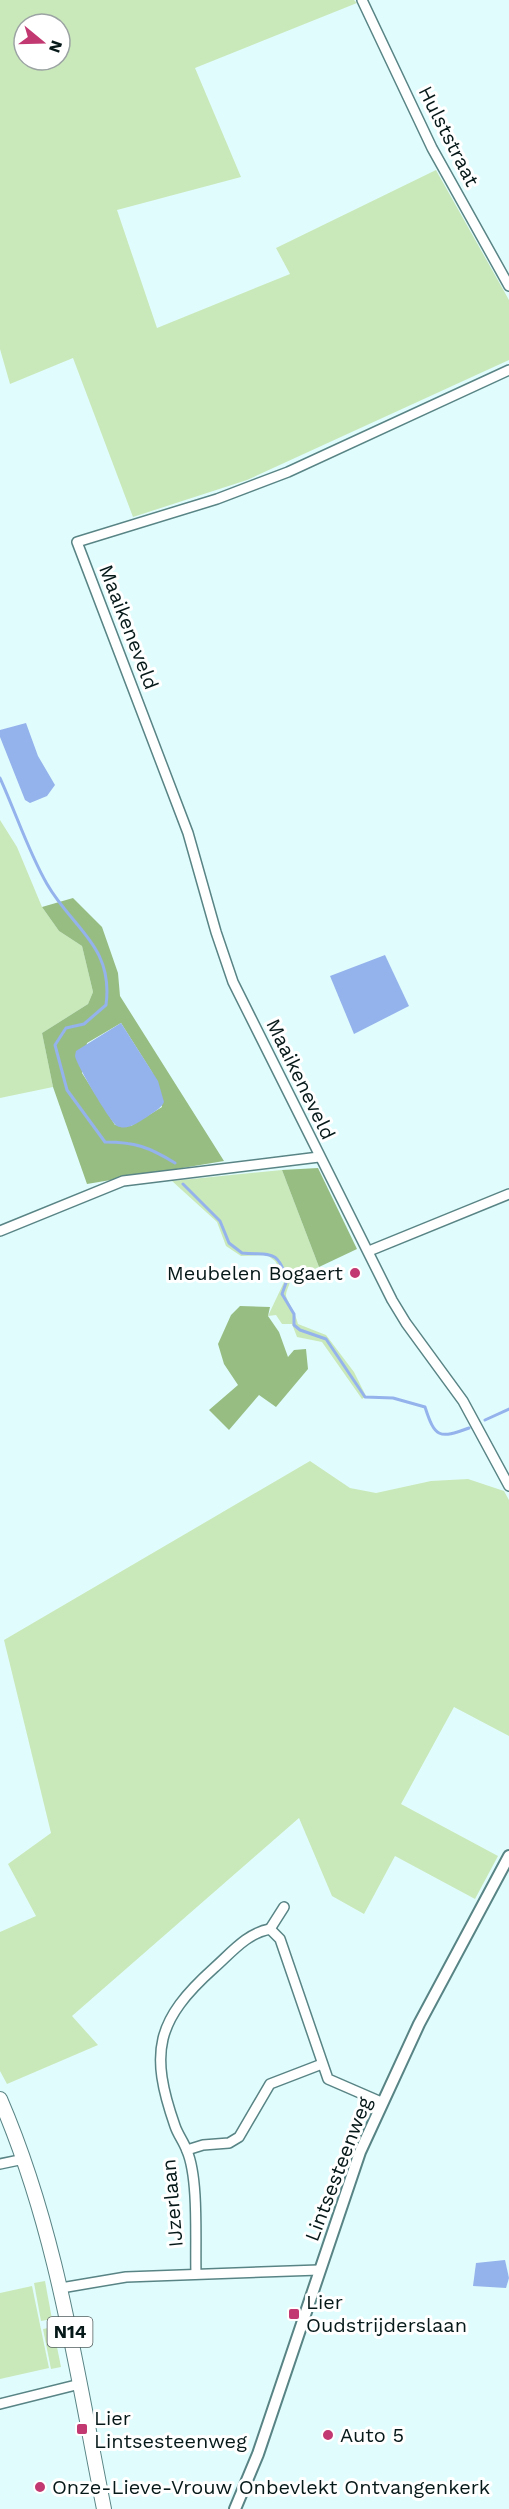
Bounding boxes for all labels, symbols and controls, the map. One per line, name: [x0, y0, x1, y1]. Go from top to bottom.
north arrow: [12, 12, 72, 72]
text: N: [45, 38, 67, 55]
street label: Hulststraat: [413, 82, 485, 191]
street label: Maaikeneveld: [94, 561, 164, 693]
street label: Maaikeneveld: [261, 1015, 341, 1143]
place label: Meubelen Bogaert: [167, 1261, 344, 1285]
marker: Meubelen Bogaert: [348, 1266, 362, 1280]
street label: Lintsesteenweg: [299, 2093, 377, 2245]
street label: IJzerlaan: [156, 2158, 188, 2248]
place label: Lier Oudstrijderslaan: [306, 2290, 467, 2337]
marker: Lier Oudstrijderslaan: [287, 2307, 301, 2321]
road number: N14: [48, 2317, 92, 2347]
place label: Lier Lintsesteenweg: [94, 2406, 247, 2453]
marker: Lier Lintsesteenweg: [75, 2422, 89, 2436]
place label: Auto 5: [340, 2423, 404, 2447]
marker: Auto 5: [321, 2428, 335, 2442]
place label: Onze-Lieve-Vrouw Onbevlekt Ontvangenkerk: [52, 2475, 490, 2499]
marker: Onze-Lieve-Vrouw Onbevlekt Ontvangenkerk: [33, 2480, 47, 2494]

